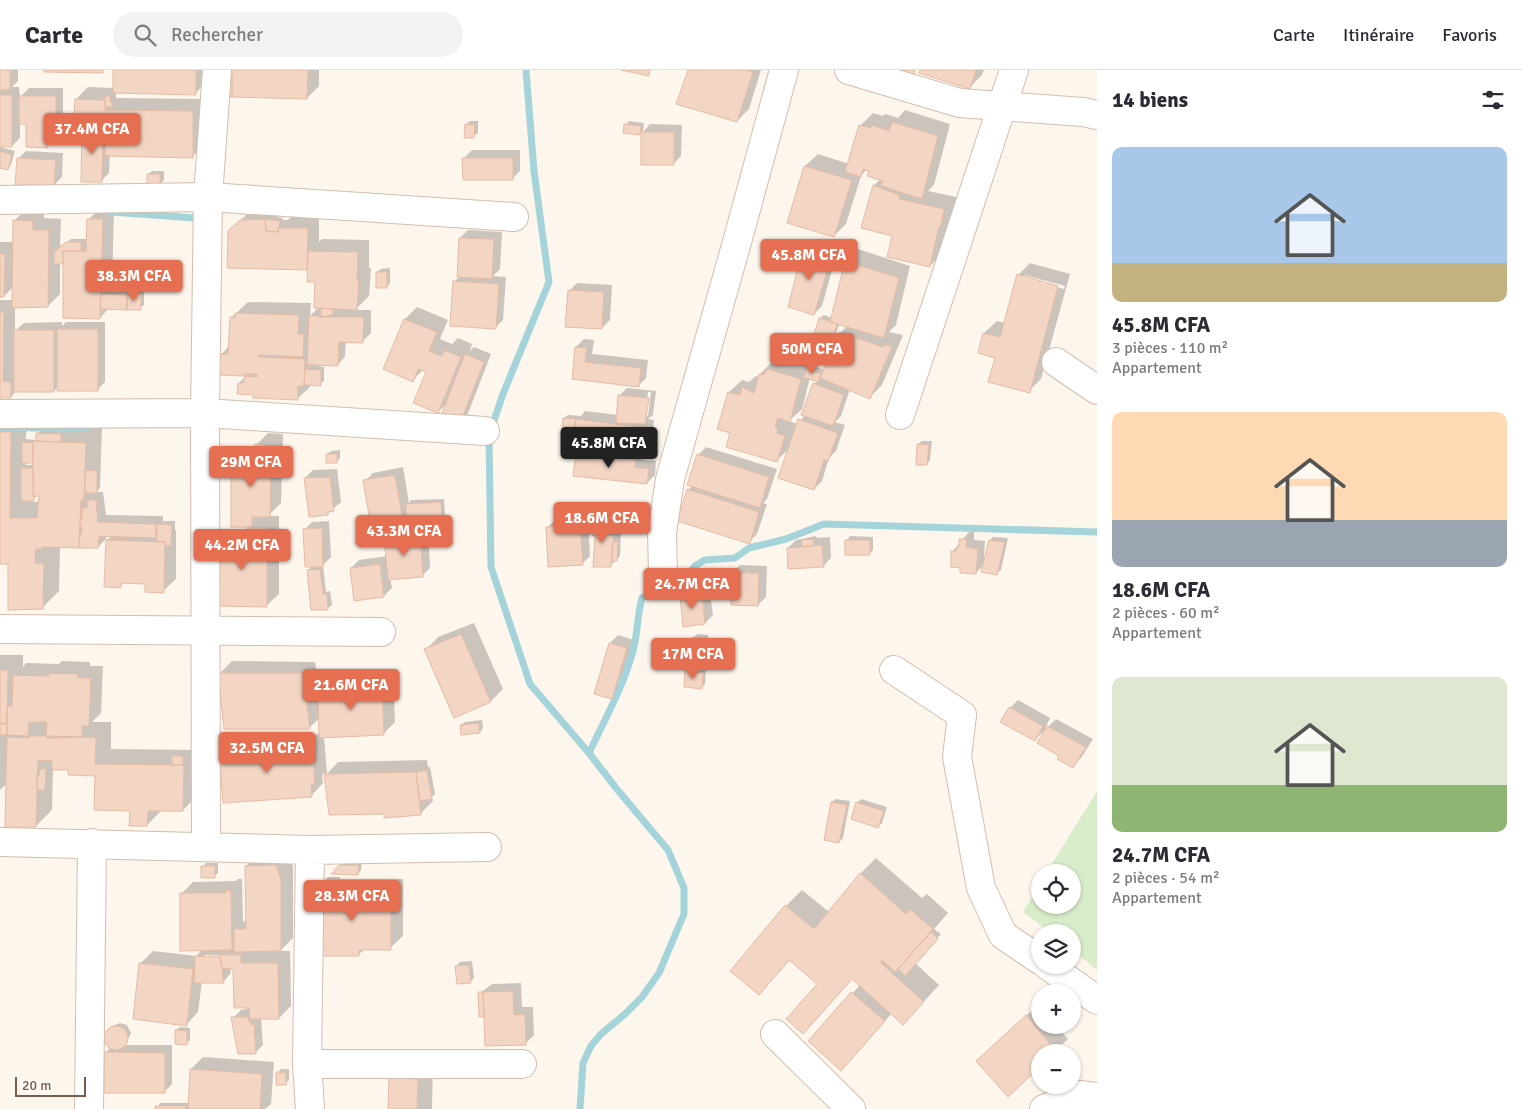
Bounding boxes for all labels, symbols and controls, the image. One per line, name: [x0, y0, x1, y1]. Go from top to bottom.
search box: [113, 12, 463, 57]
text: Carte: [25, 20, 83, 50]
icon: search: [131, 21, 159, 49]
text: Rechercher: [171, 23, 263, 47]
text: Carte: [1273, 24, 1315, 46]
text: Itinéraire: [1343, 24, 1414, 46]
text: Favoris: [1442, 24, 1497, 46]
icon: filters: [1479, 86, 1507, 114]
text: 14 biens: [1112, 87, 1188, 113]
pin: 37.4M CFA: [35, 112, 149, 155]
text: 37.4M CFA: [55, 119, 129, 139]
icon: home: [1265, 180, 1355, 270]
pin: 45.8M CFA: [752, 238, 866, 281]
text: 45.8M CFA: [772, 245, 846, 265]
pin: 38.3M CFA: [77, 260, 191, 302]
text: 38.3M CFA: [97, 266, 171, 286]
text: 45.8M CFA: [1112, 312, 1210, 338]
pin: 50M CFA: [766, 332, 858, 375]
text: 3 pièces · 110 m²: [1112, 338, 1228, 358]
text: 50M CFA: [781, 339, 843, 359]
text: Appartement: [1112, 358, 1202, 378]
pin: 45.8M CFA: [552, 426, 666, 469]
text: 45.8M CFA: [572, 433, 646, 453]
icon: home: [1265, 445, 1355, 535]
pin: 29M CFA: [205, 446, 297, 488]
text: 29M CFA: [220, 452, 282, 472]
pin: 18.6M CFA: [545, 502, 659, 544]
text: 18.6M CFA: [565, 508, 639, 528]
pin: 43.3M CFA: [347, 514, 461, 557]
text: 43.3M CFA: [367, 521, 441, 541]
pin: 44.2M CFA: [185, 528, 299, 571]
text: 44.2M CFA: [205, 535, 279, 555]
pin: 24.7M CFA: [635, 568, 749, 610]
text: 24.7M CFA: [655, 574, 729, 594]
text: 18.6M CFA: [1112, 577, 1210, 603]
text: 2 pièces · 60 m²: [1112, 603, 1220, 623]
text: Appartement: [1112, 623, 1202, 643]
pin: 17M CFA: [647, 638, 739, 680]
text: 17M CFA: [662, 644, 724, 664]
pin: 21.6M CFA: [294, 668, 408, 711]
text: 21.6M CFA: [314, 675, 388, 695]
icon: home: [1265, 710, 1355, 800]
pin: 32.5M CFA: [210, 732, 324, 774]
text: 32.5M CFA: [230, 738, 304, 758]
text: 24.7M CFA: [1112, 842, 1210, 868]
map controls: [1031, 864, 1081, 1094]
button: locate: [1031, 864, 1081, 914]
text: 2 pièces · 54 m²: [1112, 868, 1220, 888]
pin: 28.3M CFA: [295, 880, 409, 922]
text: 28.3M CFA: [315, 886, 389, 906]
text: Appartement: [1112, 888, 1202, 908]
button: layers: [1031, 924, 1081, 974]
button: +: [1031, 984, 1081, 1034]
button: −: [1031, 1044, 1081, 1094]
scale bar: [15, 1074, 86, 1097]
text: 20 m: [22, 1077, 51, 1094]

